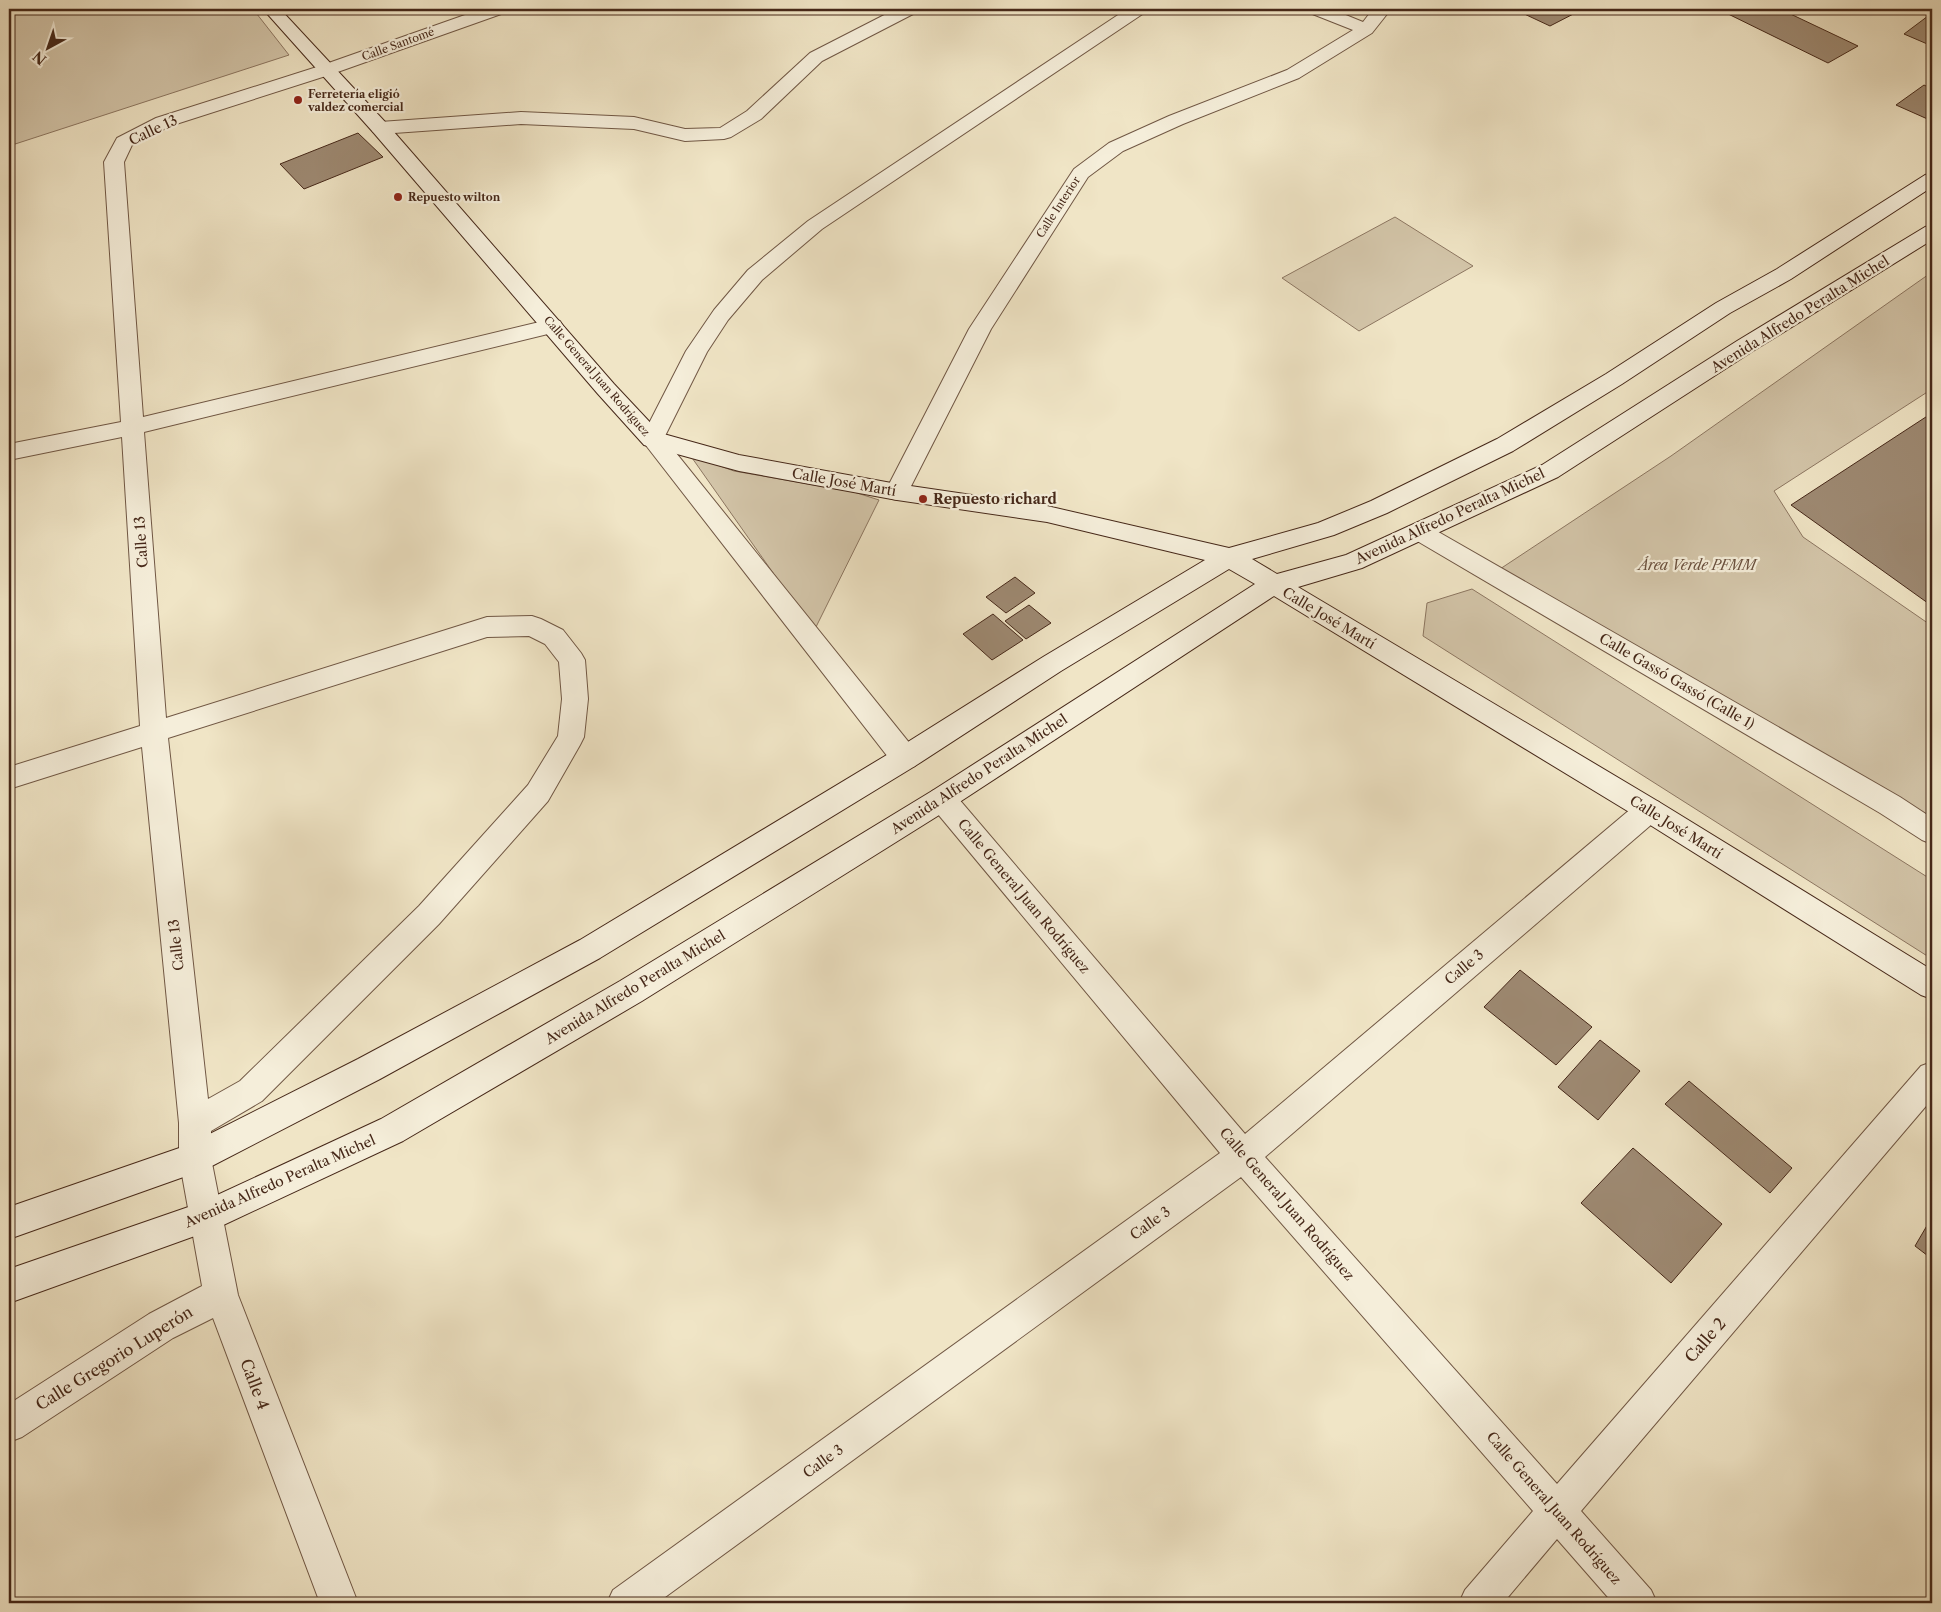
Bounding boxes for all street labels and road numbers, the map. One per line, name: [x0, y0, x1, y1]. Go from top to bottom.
street label: Calle Santomé: [360, 24, 436, 64]
street label: Calle 13: [126, 111, 180, 149]
street label: Calle Interior: [1033, 173, 1083, 240]
street label: Avenida Alfredo Peralta Michel: [1707, 252, 1893, 377]
street label: Calle General Juan Rodríguez: [541, 313, 653, 439]
street label: Calle José Martí: [790, 464, 898, 500]
street label: Avenida Alfredo Peralta Michel: [1352, 464, 1548, 568]
street label: Calle 13: [130, 516, 152, 568]
street label: Calle José Martí: [1279, 583, 1379, 653]
street label: Calle Gassó Gassó (Calle 1): [1596, 629, 1758, 733]
street label: Avenida Alfredo Peralta Michel: [886, 710, 1071, 838]
street label: Calle José Martí: [1626, 791, 1726, 863]
street label: Calle General Juan Rodríguez: [954, 815, 1094, 977]
street label: Calle 13: [164, 918, 188, 972]
street label: Avenida Alfredo Peralta Michel: [541, 926, 728, 1049]
street label: Calle 3: [1441, 945, 1487, 989]
street label: Calle General Juan Rodríguez: [1216, 1124, 1358, 1284]
street label: Avenida Alfredo Peralta Michel: [181, 1131, 378, 1232]
street label: Calle 3: [1126, 1202, 1174, 1244]
street label: Calle Gregorio Luperón: [32, 1301, 196, 1415]
street label: Calle 2: [1680, 1314, 1730, 1366]
street label: Calle 4: [236, 1356, 274, 1412]
street label: Calle General Juan Rodríguez: [1483, 1428, 1625, 1588]
street label: Calle 3: [799, 1440, 847, 1482]

